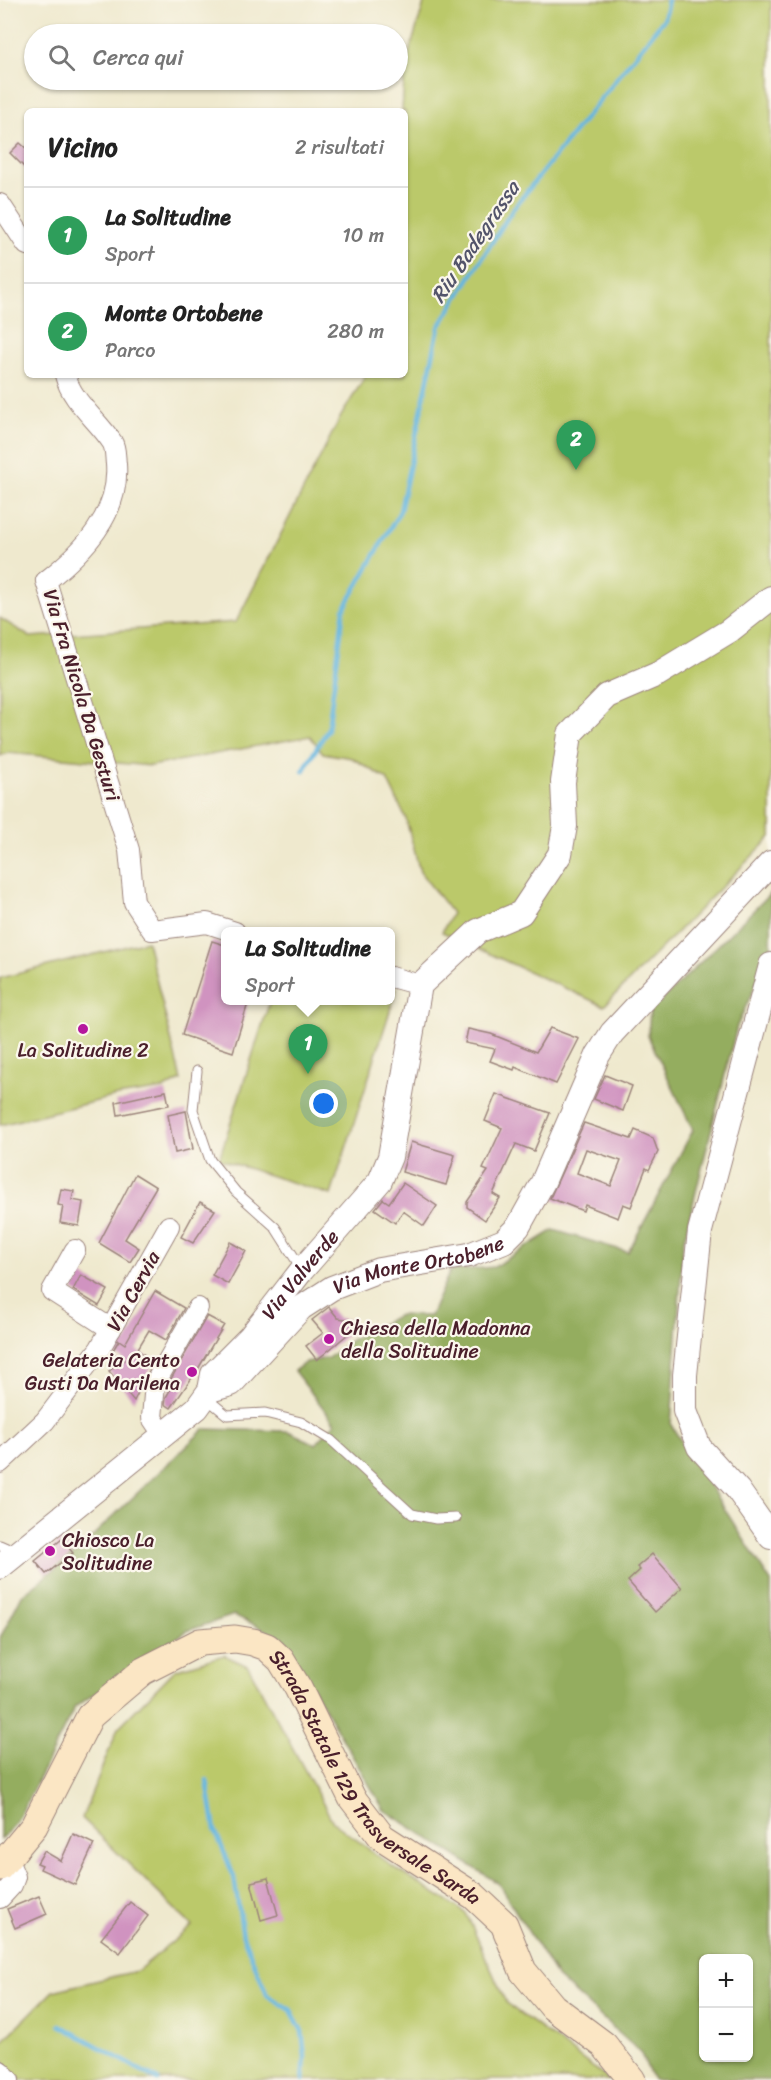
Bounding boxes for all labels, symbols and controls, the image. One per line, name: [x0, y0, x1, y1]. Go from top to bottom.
search box: [24, 24, 408, 90]
text: Cerca qui: [93, 38, 183, 77]
icon: search: [45, 41, 78, 74]
text: Vicino: [48, 124, 118, 170]
text: 2 risultati: [295, 130, 384, 165]
water label: Riu Badegrassa: [420, 171, 531, 311]
text: La Solitudine: [105, 198, 231, 237]
text: 1: [63, 218, 72, 253]
text: 10 m: [342, 218, 384, 253]
text: Sport: [105, 237, 155, 272]
text: Monte Ortobene: [105, 294, 263, 333]
text: 2: [62, 314, 73, 349]
text: 280 m: [327, 314, 384, 349]
text: Parco: [105, 333, 156, 368]
pin: 2: [556, 420, 596, 470]
street label: Via Fra Nicola Da Gesturi: [33, 585, 131, 807]
popup: [221, 927, 395, 1005]
text: La Solitudine: [245, 929, 371, 968]
text: Sport: [245, 968, 295, 1003]
marker: La Solitudine 2: [76, 1022, 90, 1036]
pin: 1: [288, 1024, 328, 1074]
place label: La Solitudine 2: [17, 1033, 149, 1068]
your location: [309, 1089, 338, 1118]
street label: Via Valverde: [252, 1221, 348, 1328]
street label: Via Monte Ortobene: [328, 1226, 510, 1304]
street label: Via Cervia: [97, 1244, 170, 1338]
place label: Chiesa della Madonna della Solitudine: [341, 1311, 531, 1369]
marker: Chiesa della Madonna della Solitudine: [322, 1332, 336, 1346]
place label: Gelateria Cento Gusti Da Marilena: [25, 1343, 180, 1401]
marker: Gelateria Cento Gusti Da Marilena: [185, 1365, 199, 1379]
place label: Chiosco La Solitudine: [62, 1523, 154, 1581]
marker: Chiosco La Solitudine: [43, 1544, 57, 1558]
street label: Strada Statale 129 Trasversale Sarda: [261, 1640, 490, 1913]
map controls: [699, 1954, 753, 2062]
button: +: [699, 1954, 753, 2008]
button: −: [699, 2008, 753, 2062]

